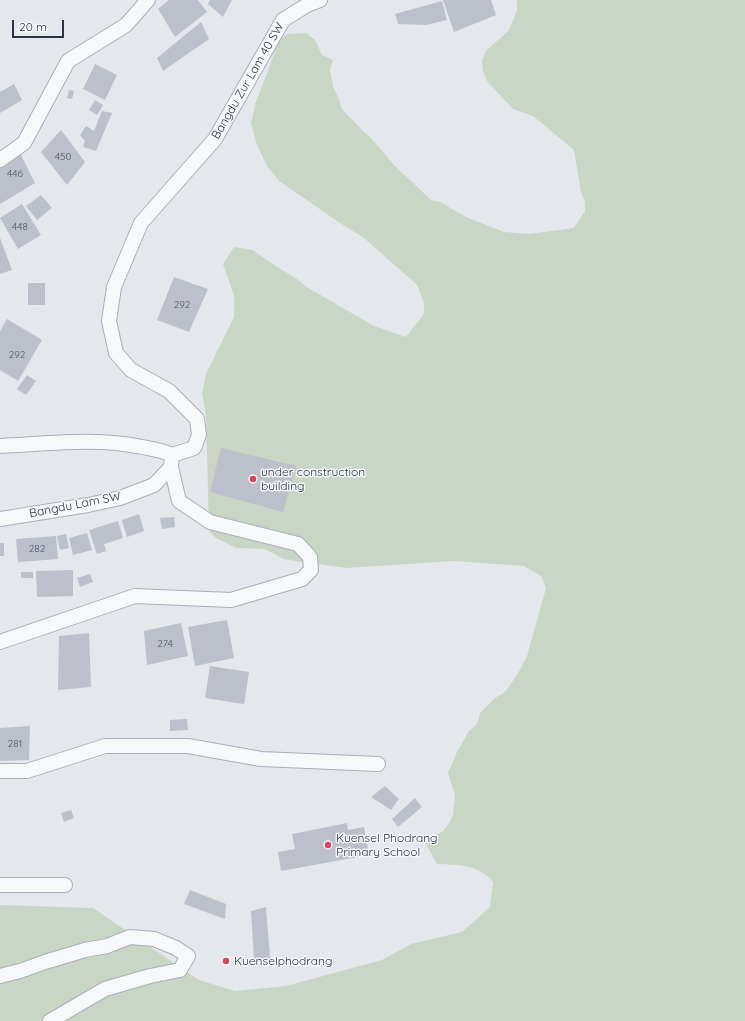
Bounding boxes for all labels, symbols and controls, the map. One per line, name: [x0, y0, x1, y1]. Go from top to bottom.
scale bar: [14, 12, 66, 38]
text: 20 m: [19, 19, 47, 34]
street label: Bangdu Zur Lam 40 SW: [209, 20, 287, 142]
house number: 450: [55, 151, 71, 163]
house number: 446: [7, 168, 23, 180]
house number: 448: [12, 221, 28, 233]
house number: 292: [174, 299, 190, 311]
house number: 292: [9, 349, 25, 361]
place label: under construction building: [261, 465, 365, 493]
marker: under construction building: [248, 474, 258, 484]
street label: Bangdu Lam SW: [28, 489, 122, 521]
house number: 282: [29, 543, 45, 555]
house number: 274: [157, 638, 173, 650]
house number: 281: [8, 738, 22, 750]
place label: Kuensel Phodrang Primary School: [336, 831, 438, 859]
marker: Kuensel Phodrang Primary School: [323, 840, 333, 850]
place label: Kuenselphodrang: [234, 954, 332, 968]
marker: Kuenselphodrang: [221, 956, 231, 966]

